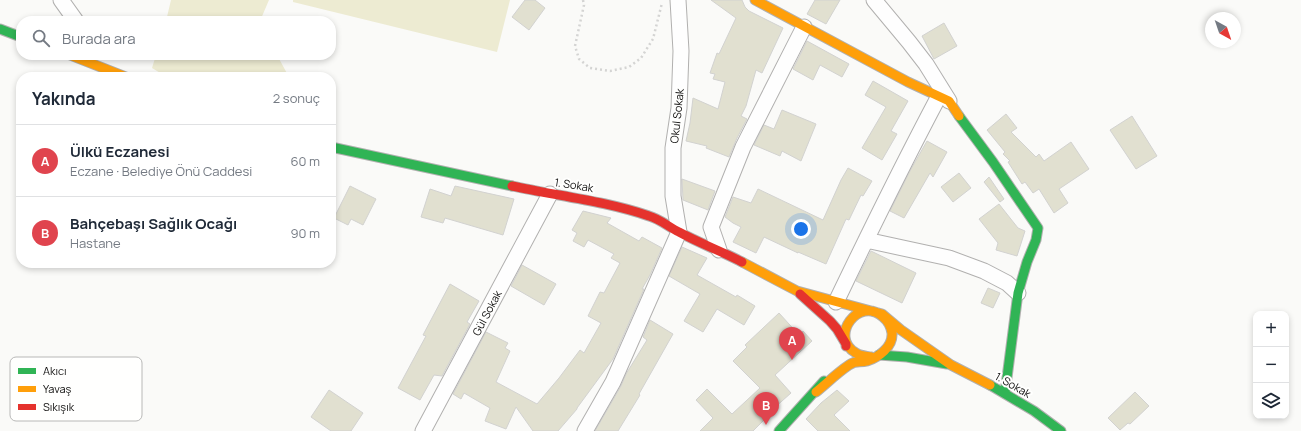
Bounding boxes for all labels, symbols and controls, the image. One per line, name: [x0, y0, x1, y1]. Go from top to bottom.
north arrow: [1205, 12, 1241, 48]
search box: [16, 16, 336, 60]
icon: search: [30, 27, 52, 49]
text: Burada ara: [62, 28, 136, 49]
text: Yakında: [32, 87, 96, 110]
street label: Okul Sokak: [666, 87, 687, 144]
text: 2 sonuç: [273, 89, 320, 107]
text: Ülkü Eczanesi: [70, 141, 170, 162]
text: A: [41, 152, 49, 170]
text: 60 m: [290, 152, 320, 170]
text: Eczane · Belediye Önü Caddesi: [70, 162, 252, 180]
street label: 1. Sokak: [554, 174, 595, 195]
text: Bahçebaşı Sağlık Ocağı: [70, 213, 237, 234]
your location: [791, 219, 811, 239]
text: B: [41, 224, 49, 242]
text: 90 m: [290, 224, 320, 242]
text: Hastane: [70, 234, 121, 252]
street label: Gül Sokak: [468, 287, 505, 338]
map controls: [1253, 311, 1289, 419]
button: +: [1253, 311, 1289, 347]
pin: A: [779, 327, 805, 360]
button: −: [1253, 347, 1289, 383]
legend: [10, 357, 142, 421]
text: Akıcı: [43, 363, 67, 378]
street label: 1. Sokak: [993, 368, 1034, 401]
text: Yavaş: [43, 381, 71, 396]
button: layers: [1253, 383, 1289, 419]
pin: B: [753, 392, 779, 425]
text: Sıkışık: [43, 399, 75, 414]

